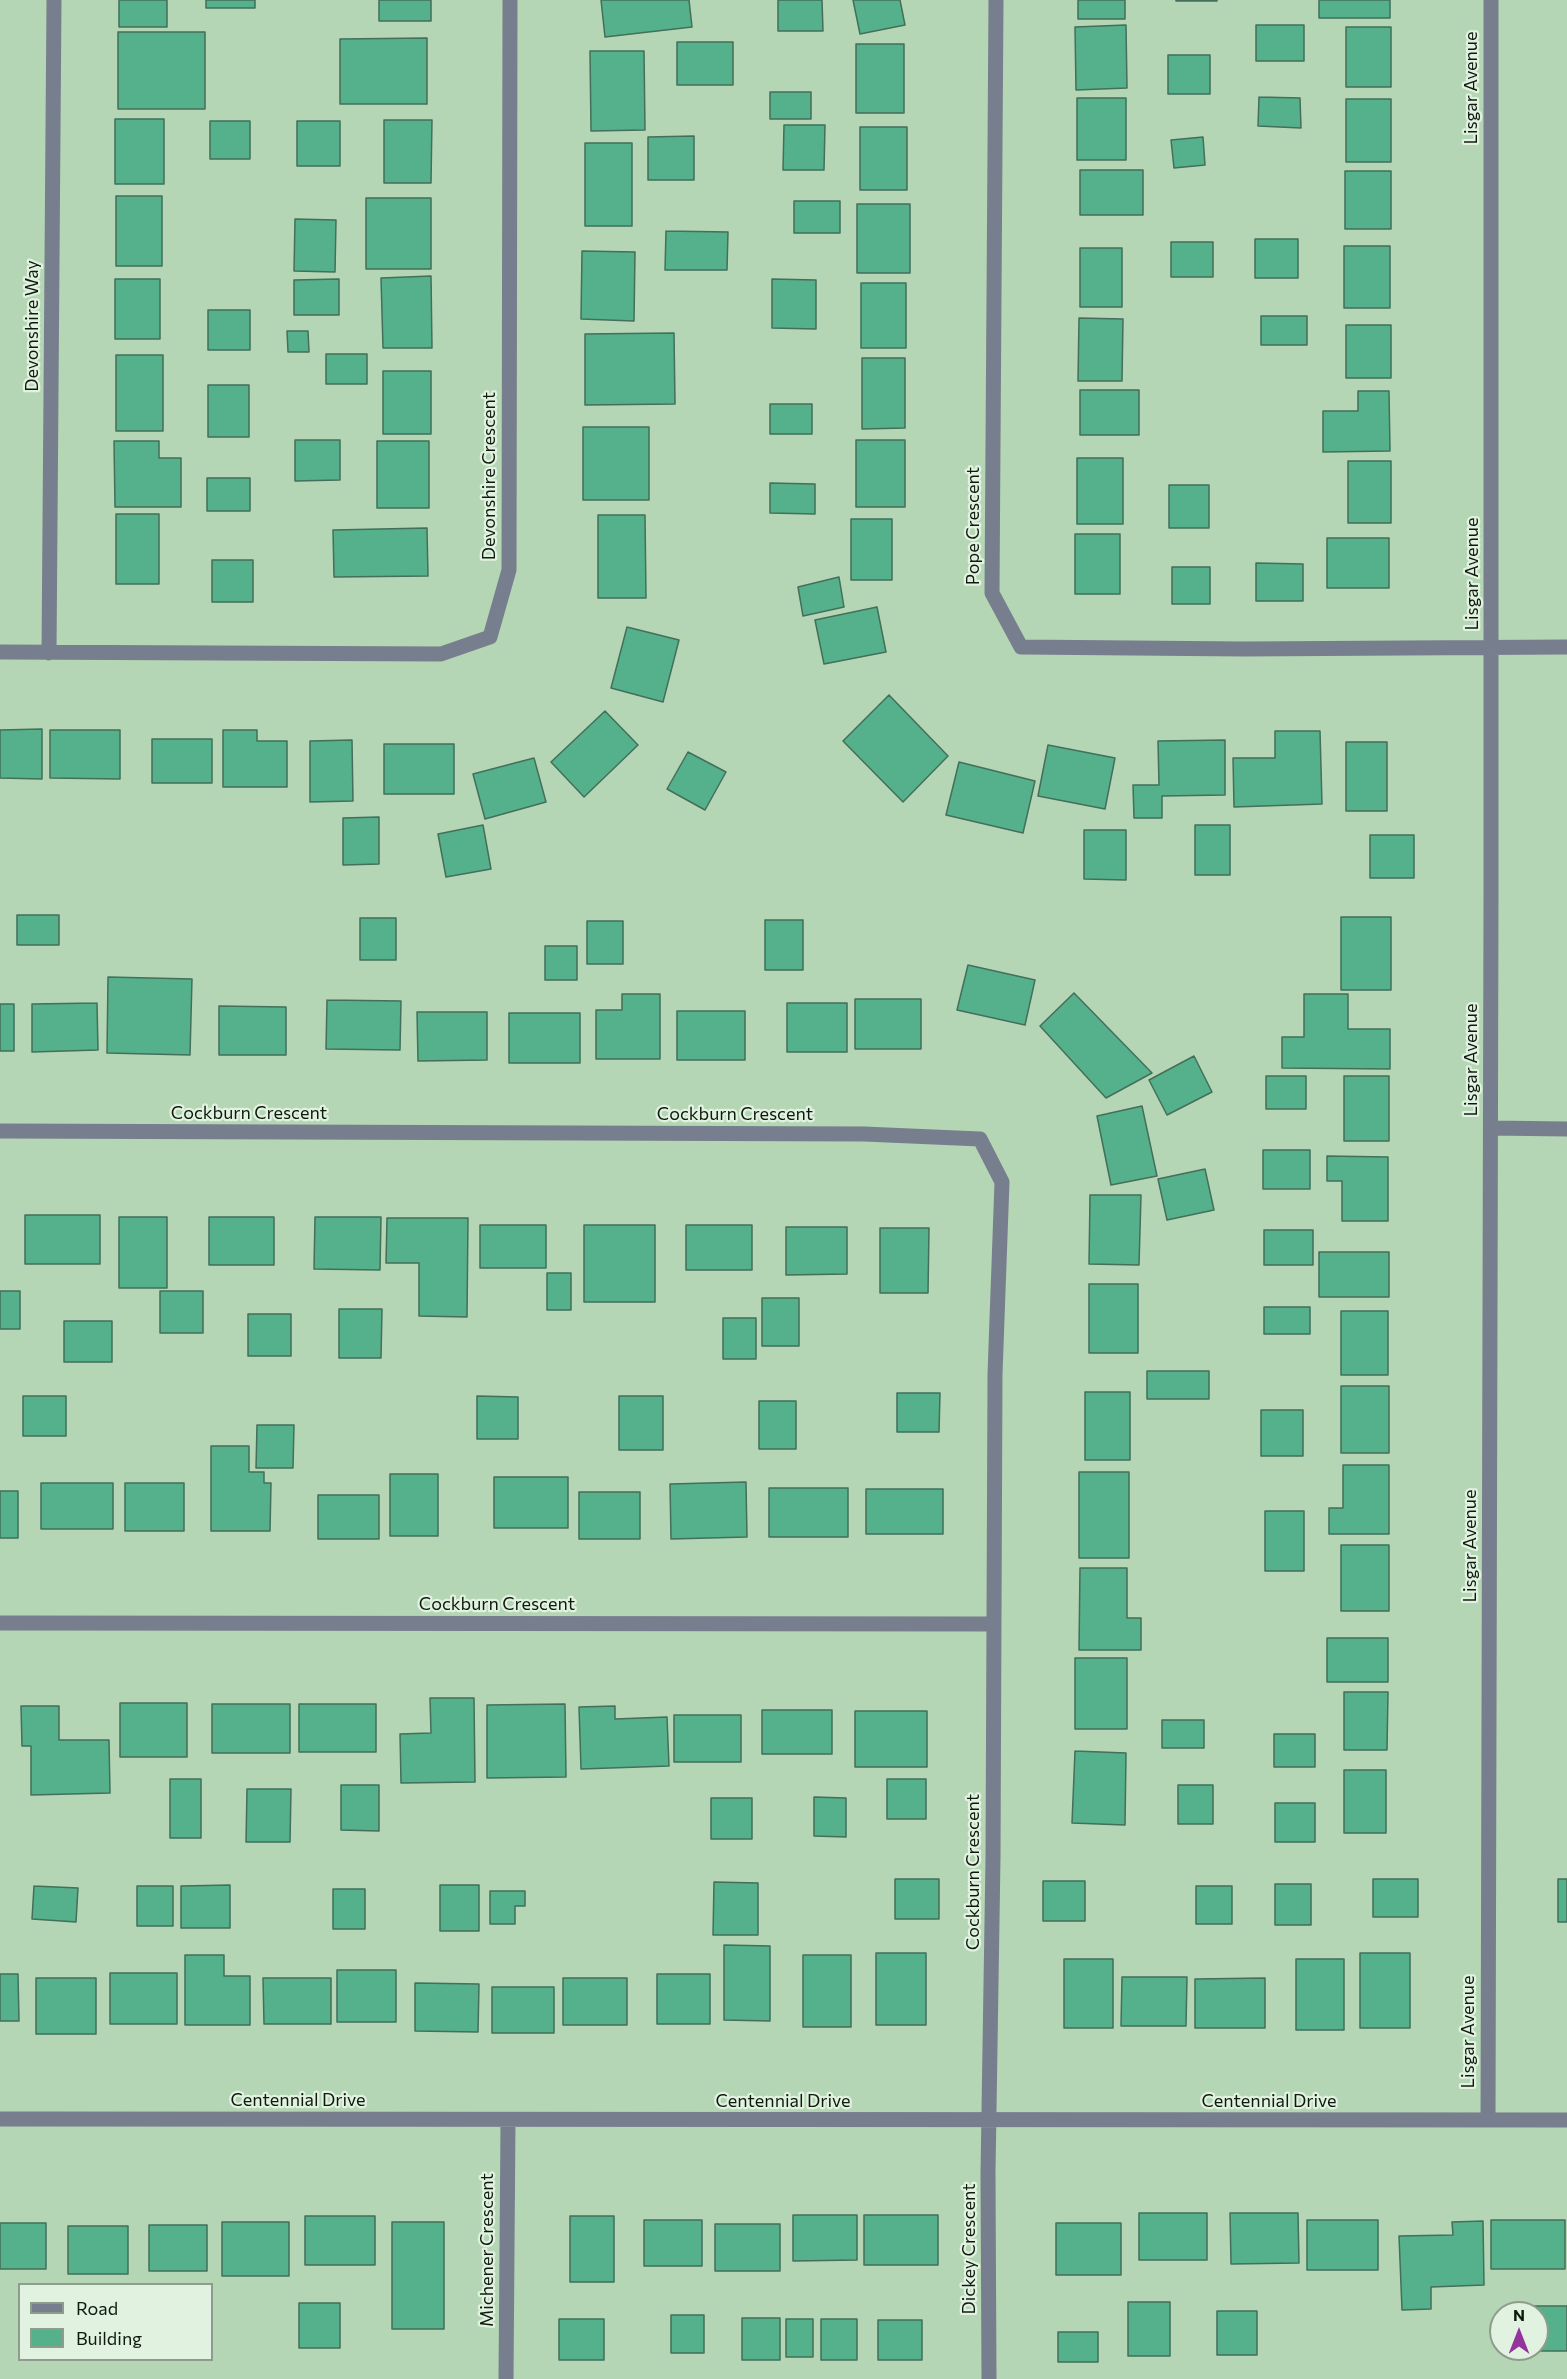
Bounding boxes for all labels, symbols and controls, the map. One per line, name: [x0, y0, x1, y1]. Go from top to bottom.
street label: Lisgar Avenue: [1460, 32, 1482, 144]
street label: Devonshire Way: [21, 260, 43, 392]
street label: Devonshire Crescent: [478, 392, 500, 560]
street label: Pope Crescent: [962, 467, 984, 585]
street label: Lisgar Avenue: [1461, 518, 1483, 630]
street label: Lisgar Avenue: [1460, 1004, 1482, 1116]
street label: Cockburn Crescent: [171, 1102, 327, 1124]
street label: Cockburn Crescent: [657, 1103, 813, 1125]
street label: Lisgar Avenue: [1459, 1490, 1481, 1602]
street label: Cockburn Crescent: [419, 1593, 575, 1615]
street label: Cockburn Crescent: [962, 1794, 984, 1950]
street label: Lisgar Avenue: [1457, 1976, 1479, 2088]
street label: Centennial Drive: [230, 2089, 366, 2111]
street label: Centennial Drive: [715, 2090, 851, 2112]
street label: Centennial Drive: [1201, 2090, 1337, 2112]
street label: Michener Crescent: [476, 2173, 498, 2327]
street label: Dickey Crescent: [958, 2183, 980, 2315]
legend: [18, 2283, 213, 2361]
text: Road: [76, 2297, 118, 2319]
north arrow: [1489, 2301, 1549, 2361]
text: N: [1513, 2305, 1525, 2324]
text: Building: [76, 2327, 142, 2349]

